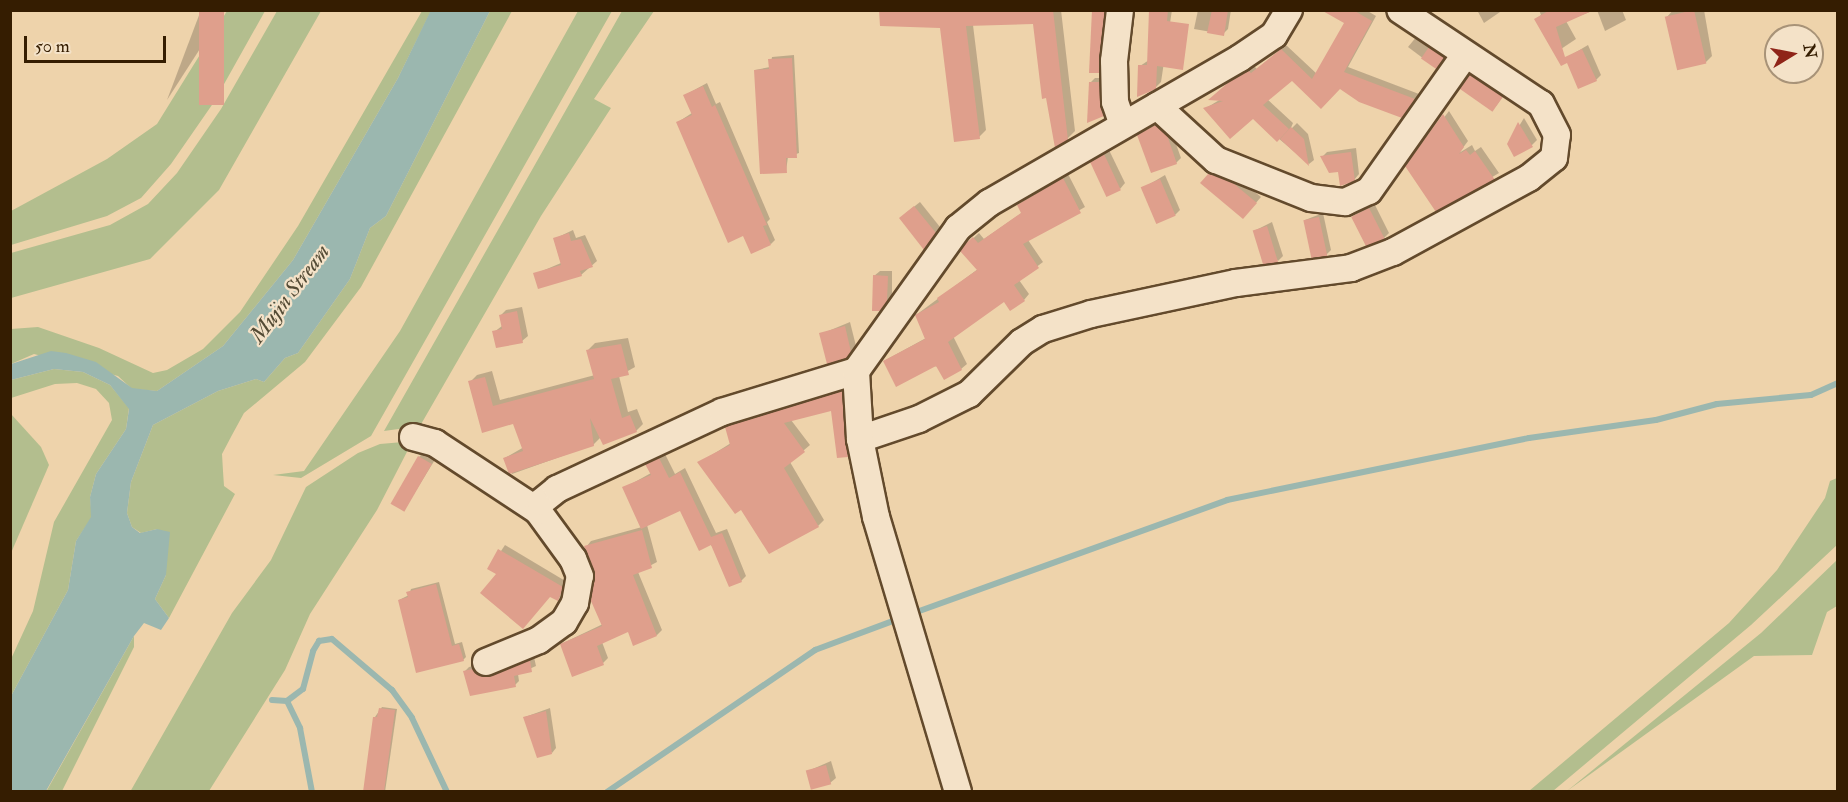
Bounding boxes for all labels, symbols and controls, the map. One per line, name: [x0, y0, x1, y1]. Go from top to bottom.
scale bar: [27, 24, 170, 62]
north arrow: [1764, 24, 1824, 84]
text: 50 m: [35, 35, 70, 58]
text: N: [1799, 42, 1821, 60]
water label: Mujin Stream: [244, 240, 336, 348]

